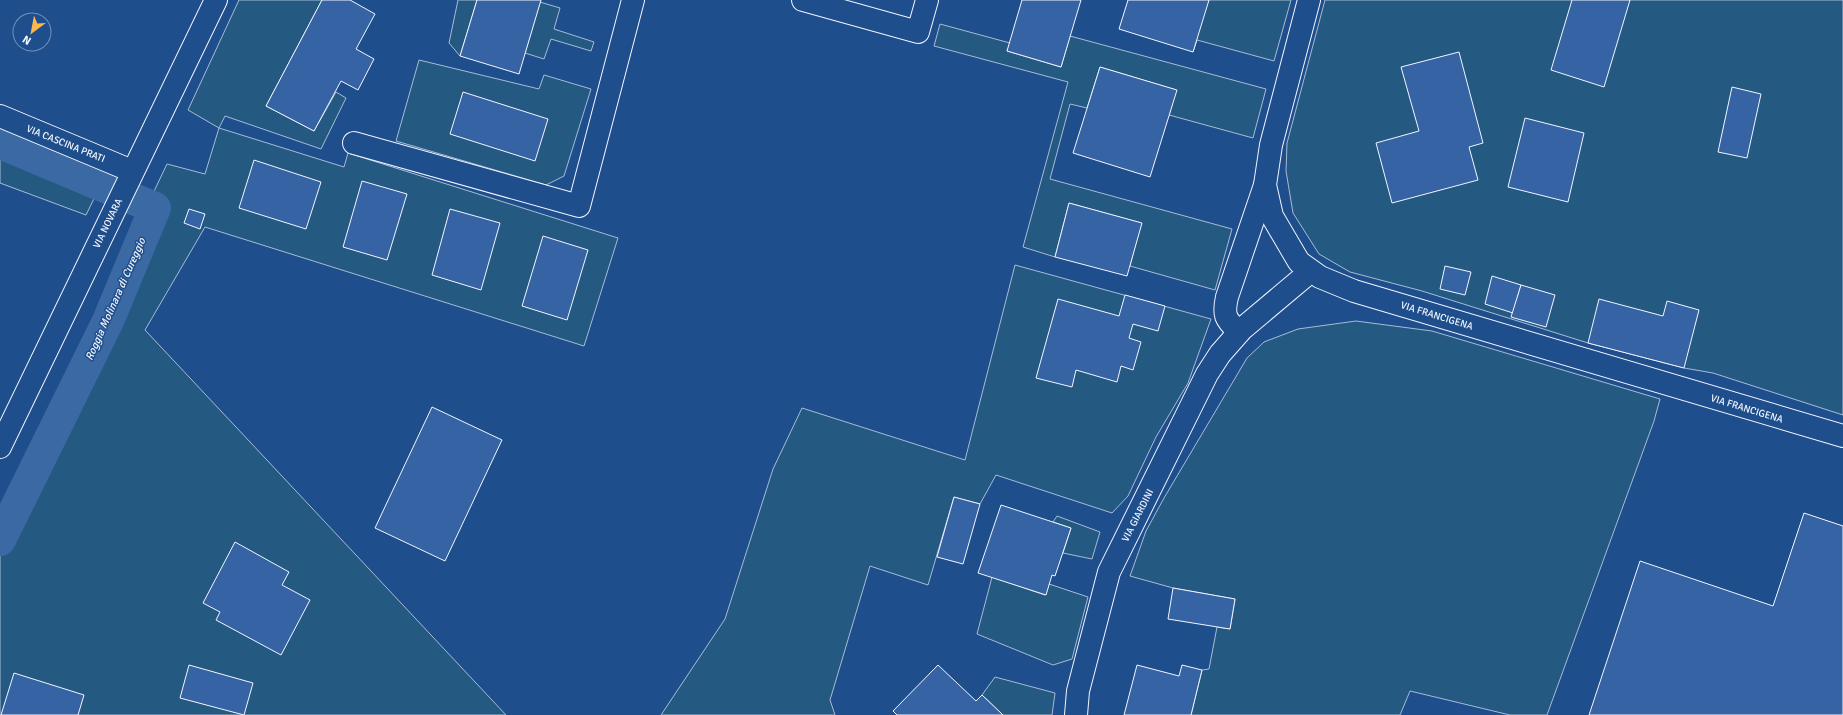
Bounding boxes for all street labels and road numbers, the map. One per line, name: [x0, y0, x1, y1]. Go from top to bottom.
street label: VIA CASCINA PRATI: [25, 123, 107, 165]
street label: VIA NOVARA: [91, 197, 125, 250]
street label: VIA FRANCIGENA: [1399, 299, 1474, 333]
street label: VIA FRANCIGENA: [1709, 392, 1784, 426]
street label: VIA GIARDINI: [1119, 487, 1156, 544]

